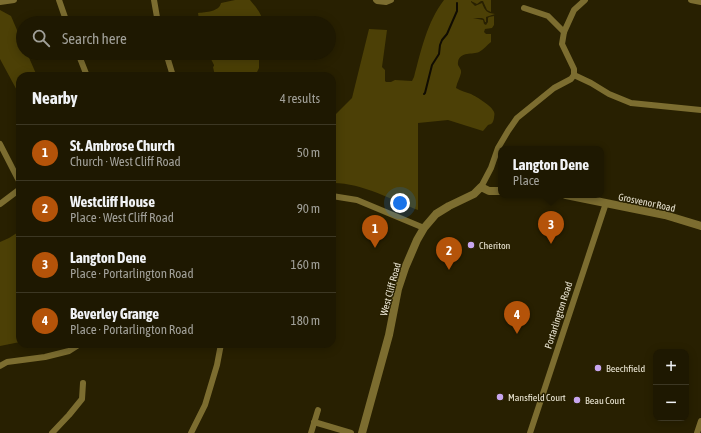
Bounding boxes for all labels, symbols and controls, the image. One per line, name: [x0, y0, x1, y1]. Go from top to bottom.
search box: [16, 16, 336, 60]
icon: search: [30, 27, 52, 49]
text: Search here: [62, 30, 127, 47]
text: Nearby: [32, 88, 78, 108]
text: 4 results: [280, 91, 320, 106]
text: St. Ambrose Church: [70, 137, 175, 154]
text: 1: [42, 145, 48, 160]
text: 50 m: [297, 145, 320, 160]
popup: [498, 146, 604, 198]
text: Church · West Cliff Road: [70, 154, 181, 169]
text: Langton Dene: [513, 156, 589, 173]
text: Place: [513, 173, 539, 188]
street label: Grosvenor Road: [617, 191, 677, 214]
text: Westcliff House: [70, 193, 155, 210]
your location: [390, 193, 410, 213]
text: 2: [42, 201, 48, 216]
text: 90 m: [297, 201, 320, 216]
text: Place · West Cliff Road: [70, 210, 174, 225]
pin: 3: [538, 211, 564, 244]
pin: 1: [362, 215, 388, 248]
pin: 2: [436, 237, 462, 270]
marker: Cheriton: [466, 240, 476, 250]
place label: Cheriton: [479, 240, 511, 251]
text: Langton Dene: [70, 249, 146, 266]
text: 3: [42, 257, 48, 272]
text: 160 m: [291, 257, 320, 272]
street label: West Cliff Road: [378, 261, 403, 317]
text: Place · Portarlington Road: [70, 266, 194, 281]
street label: Portarlington Road: [542, 280, 575, 350]
pin: 4: [504, 301, 530, 334]
text: Beverley Grange: [70, 305, 159, 322]
text: 4: [42, 313, 48, 328]
text: 180 m: [291, 313, 320, 328]
text: Place · Portarlington Road: [70, 322, 194, 337]
map controls: [653, 349, 689, 421]
button: +: [653, 349, 689, 385]
marker: Beechfield: [593, 363, 603, 373]
place label: Beechfield: [606, 363, 645, 374]
button: −: [653, 385, 689, 421]
marker: Mansfield Court: [495, 392, 505, 402]
place label: Mansfield Court: [508, 392, 566, 403]
marker: Beau Court: [572, 395, 582, 405]
place label: Beau Court: [585, 395, 625, 406]

